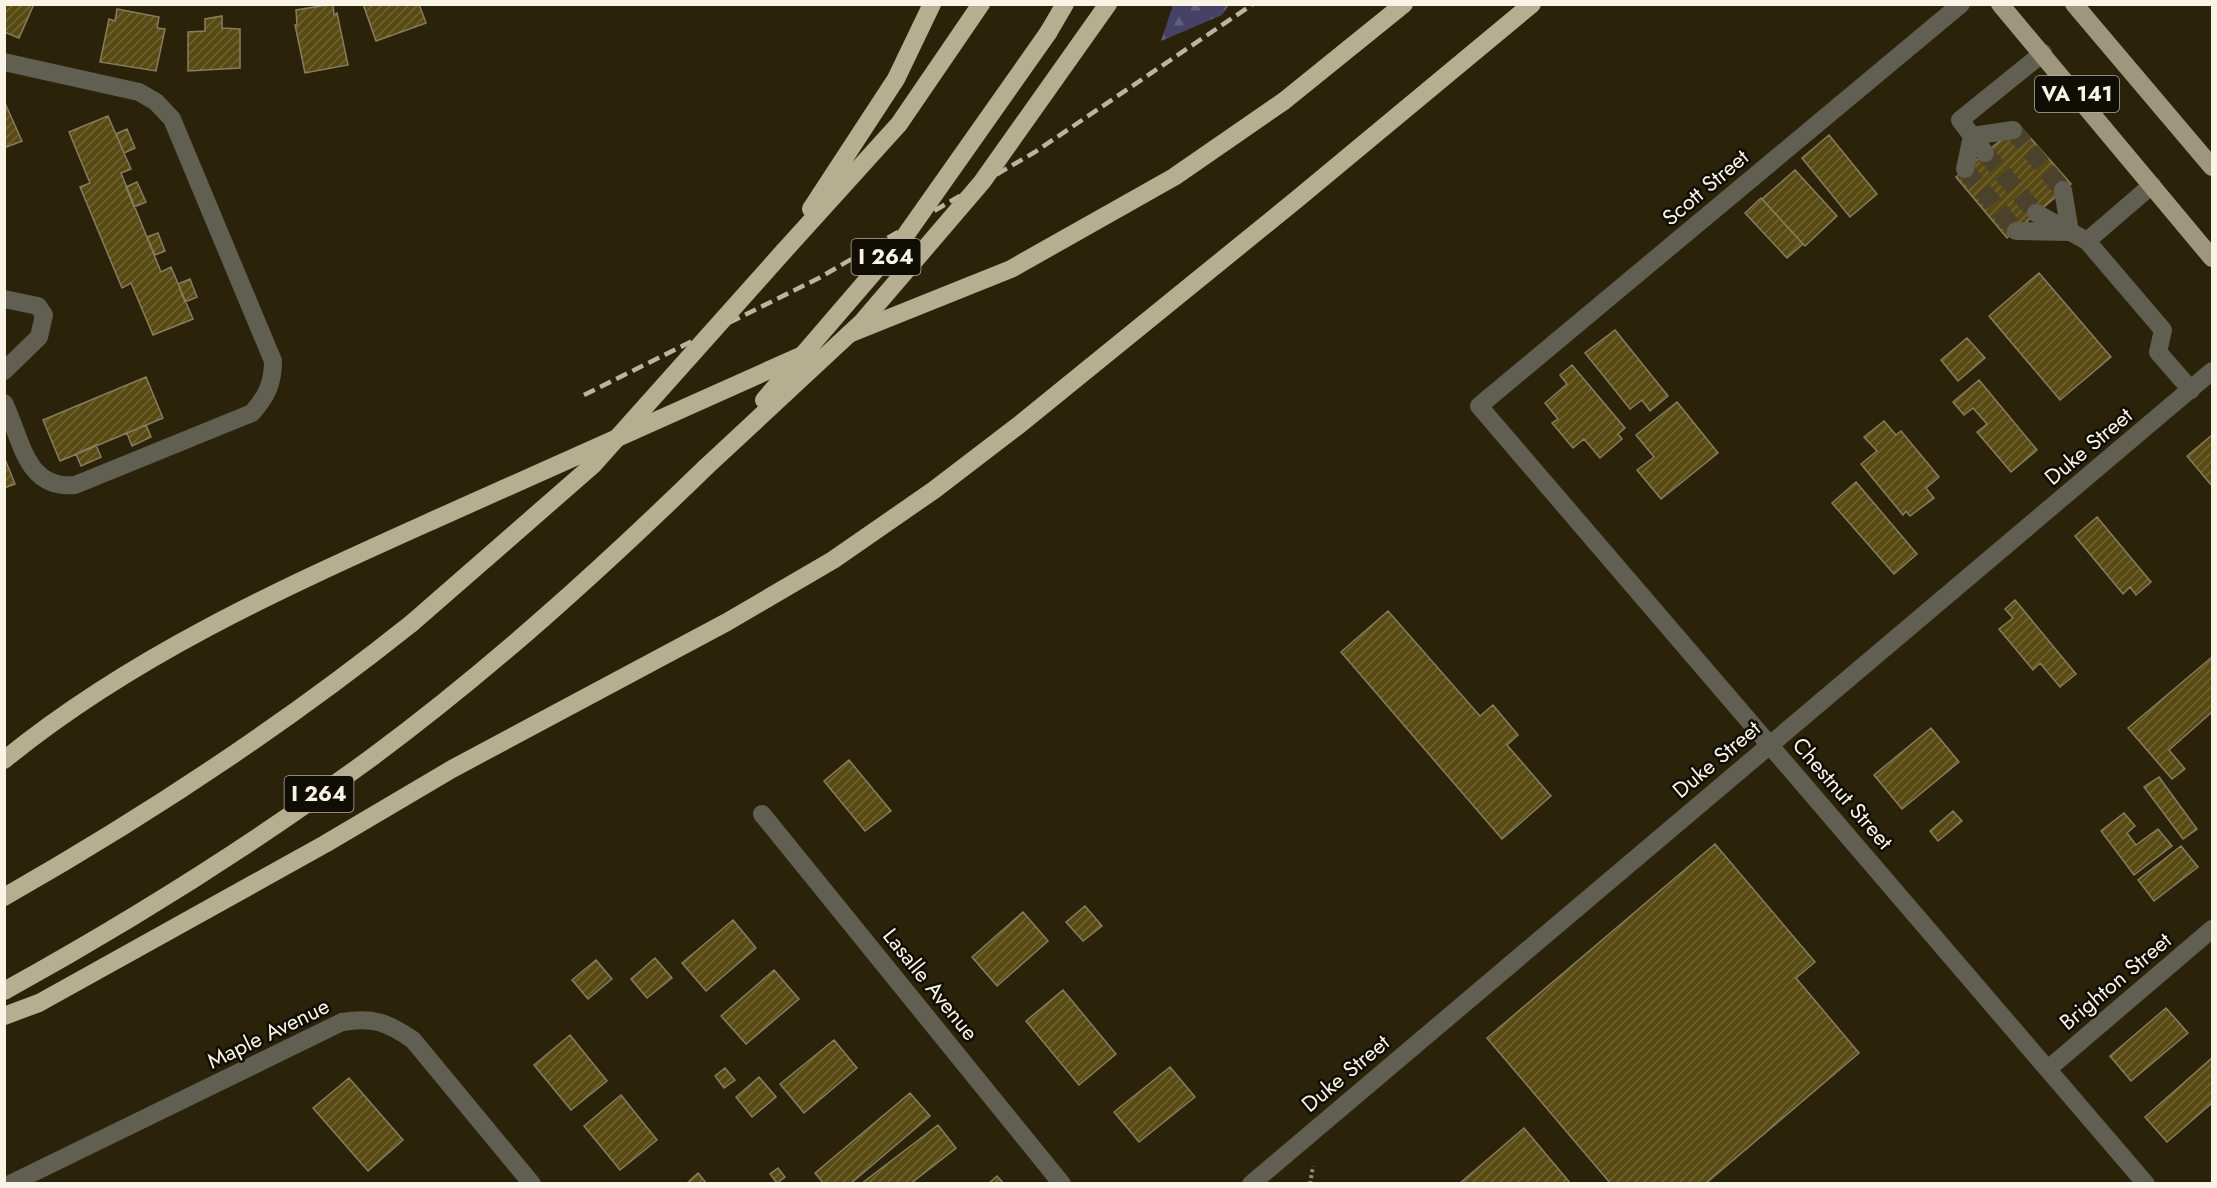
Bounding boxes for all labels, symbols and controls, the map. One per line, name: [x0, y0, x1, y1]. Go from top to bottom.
road number: VA 141: [2035, 76, 2119, 112]
street label: Scott Street: [1655, 141, 1756, 233]
road number: I 264: [852, 239, 920, 275]
street label: Duke Street: [2037, 399, 2140, 492]
street label: Duke Street: [1665, 712, 1768, 805]
street label: Chestnut Street: [1785, 730, 1901, 857]
road number: I 264: [284, 776, 354, 812]
street label: Lasalle Avenue: [876, 921, 986, 1047]
street label: Brighton Street: [2052, 924, 2179, 1037]
street label: Maple Avenue: [201, 990, 335, 1076]
street label: Duke Street: [1294, 1026, 1397, 1119]

